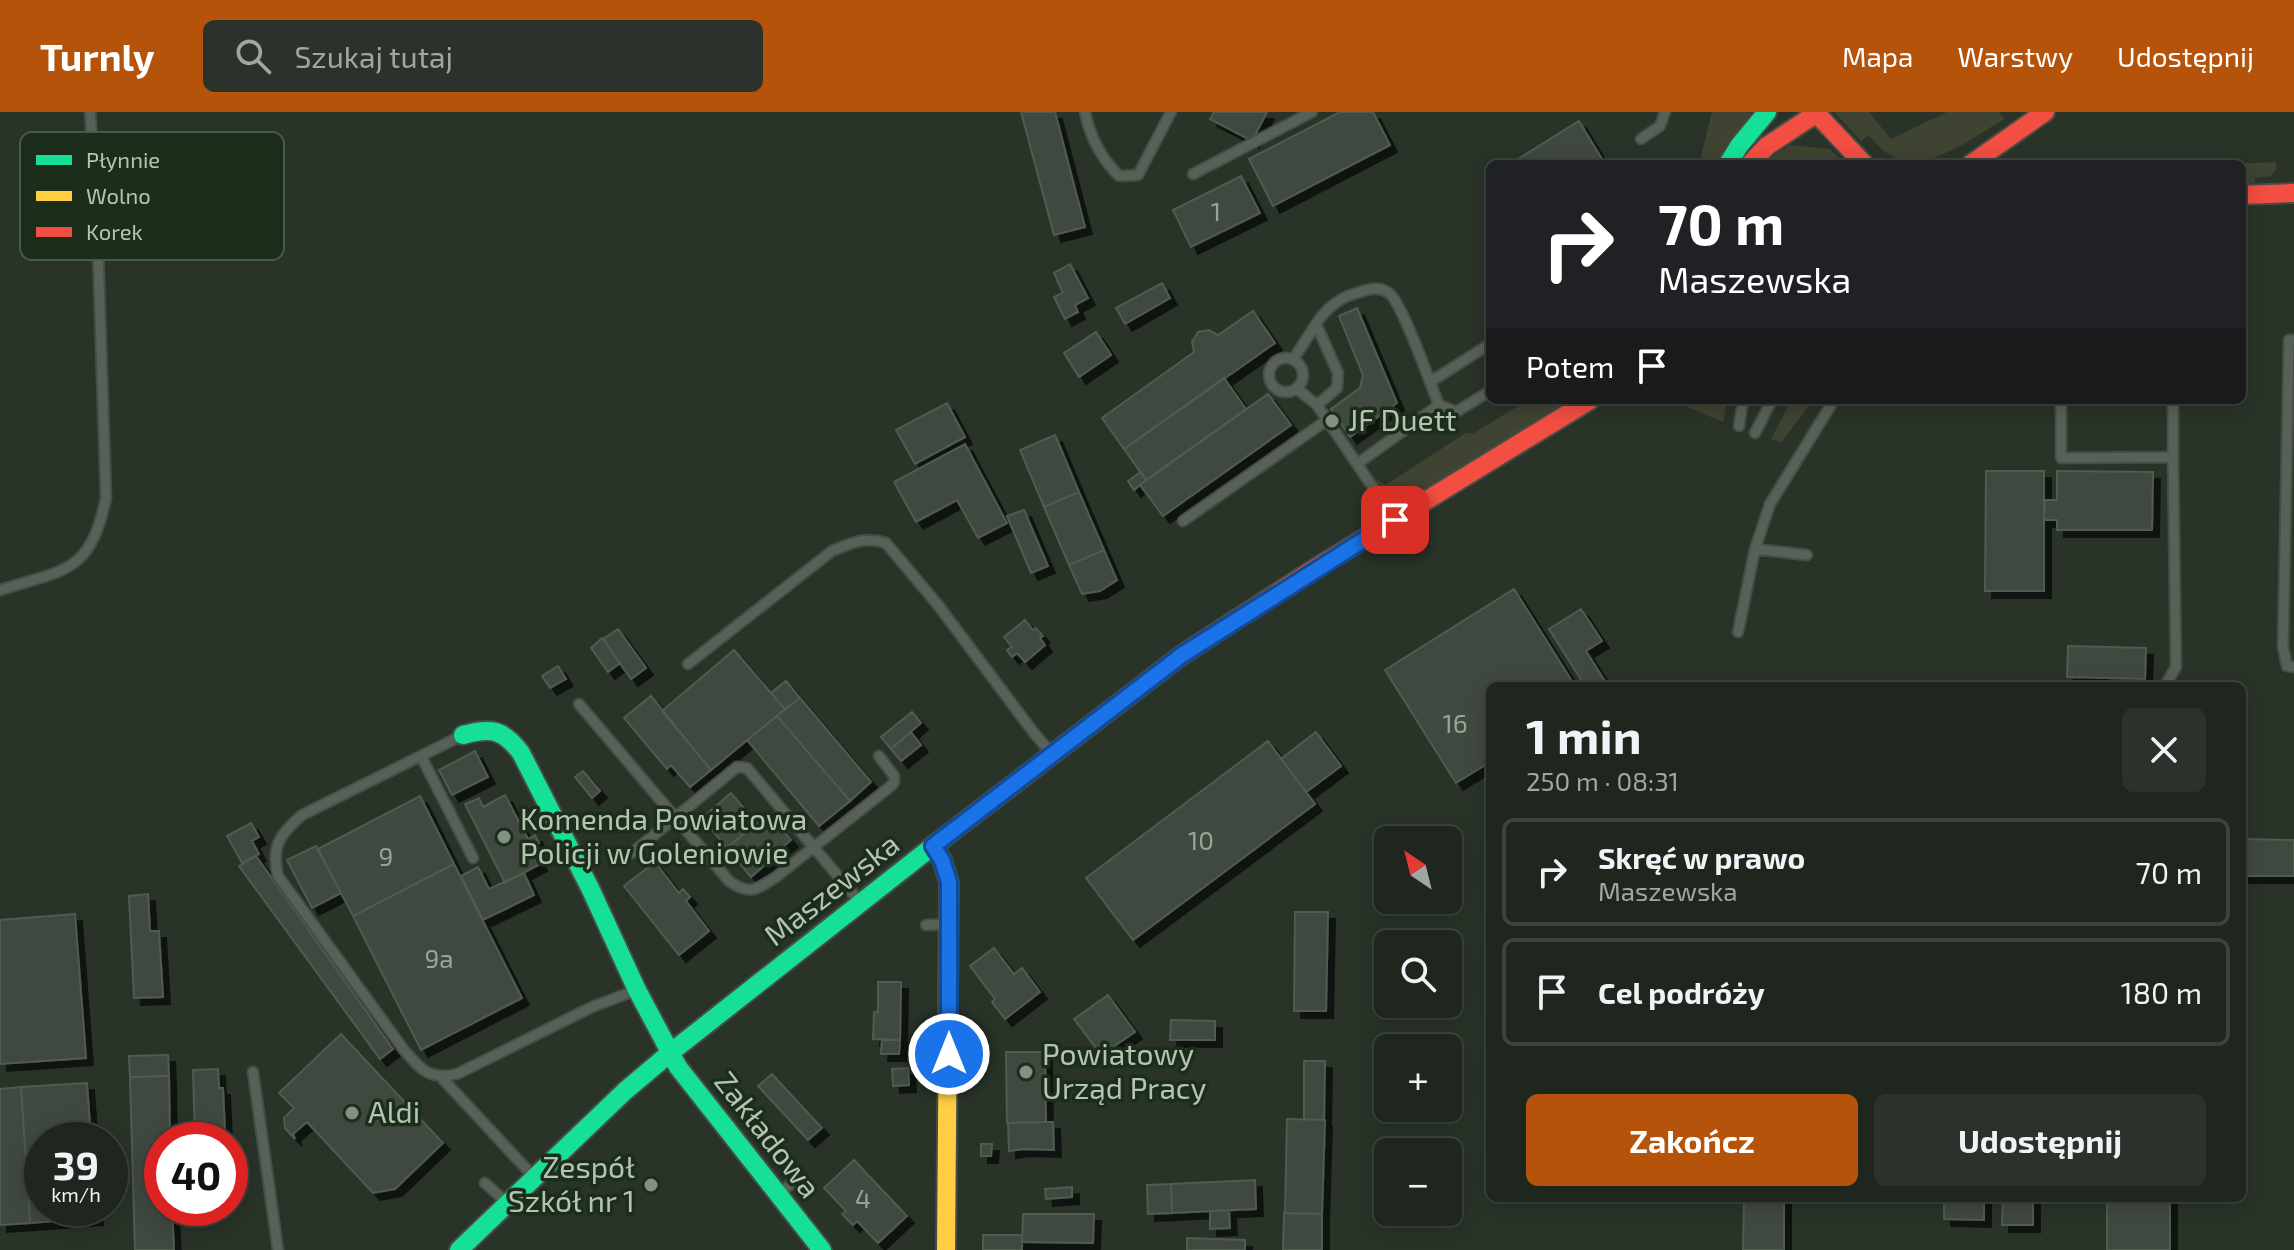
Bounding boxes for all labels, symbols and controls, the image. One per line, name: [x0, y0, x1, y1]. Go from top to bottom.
search box: [203, 20, 763, 92]
text: Turnly: [40, 33, 155, 79]
icon: search: [231, 34, 275, 78]
text: Szukaj tutaj: [295, 38, 453, 74]
text: Mapa: [1842, 39, 1913, 73]
text: Warstwy: [1957, 39, 2073, 73]
text: Udostępnij: [2117, 39, 2254, 73]
legend: [20, 132, 284, 260]
text: Płynnie: [86, 146, 160, 172]
text: Wolno: [86, 182, 151, 208]
text: 70 m: [1658, 189, 1784, 256]
icon: right: [1526, 192, 1630, 296]
house number: 1: [1211, 195, 1221, 226]
text: Korek: [86, 218, 143, 244]
text: Maszewska: [1658, 257, 1851, 300]
icon: arrive: [1630, 344, 1674, 388]
text: Potem: [1526, 348, 1614, 384]
place label: JF Duett: [1348, 401, 1457, 437]
marker: JF Duett: [1323, 412, 1341, 430]
pin: [1361, 486, 1429, 554]
icon: arrive: [1373, 498, 1417, 542]
text: 1 min: [1526, 706, 1642, 764]
house number: 16: [1442, 707, 1468, 738]
button: close: [2122, 708, 2206, 792]
text: 250 m · 08:31: [1526, 765, 1679, 796]
place label: Komenda Powiatowa Policji w Goleniowie: [520, 800, 807, 870]
house number: 10: [1188, 824, 1214, 855]
street label: Maszewska: [756, 825, 905, 952]
north arrow: [1374, 826, 1462, 914]
map controls: [1374, 826, 1462, 1226]
marker: Komenda Powiatowa Policji w Goleniowie: [495, 828, 513, 846]
text: Skręć w prawo: [1598, 839, 1805, 875]
house number: 9: [379, 840, 393, 871]
icon: right: [1530, 850, 1574, 894]
text: 70 m: [2136, 854, 2202, 890]
text: Maszewska: [1598, 875, 1738, 906]
button: search: [1374, 930, 1462, 1018]
house number: 9a: [424, 942, 454, 973]
icon: arrive: [1530, 970, 1574, 1014]
text: Cel podróży: [1598, 974, 1765, 1010]
text: 180 m: [2121, 974, 2202, 1010]
position arrow: [907, 1012, 991, 1096]
button: +: [1374, 1034, 1462, 1122]
place label: Powiatowy Urząd Pracy: [1042, 1035, 1207, 1105]
street label: Zakładowa: [708, 1063, 829, 1204]
marker: Powiatowy Urząd Pracy: [1017, 1063, 1035, 1081]
place label: Aldi: [368, 1093, 420, 1129]
button: Zakończ: [1526, 1094, 1858, 1186]
button: Udostępnij: [1874, 1094, 2206, 1186]
marker: Aldi: [343, 1104, 361, 1122]
speed limit sign: 40: [144, 1122, 248, 1226]
button: −: [1374, 1138, 1462, 1226]
text: 39: [53, 1140, 99, 1188]
place label: Zespół Szkół nr 1: [508, 1148, 635, 1218]
marker: Zespół Szkół nr 1: [642, 1176, 660, 1194]
text: km/h: [51, 1182, 101, 1206]
house number: 4: [855, 1182, 871, 1213]

